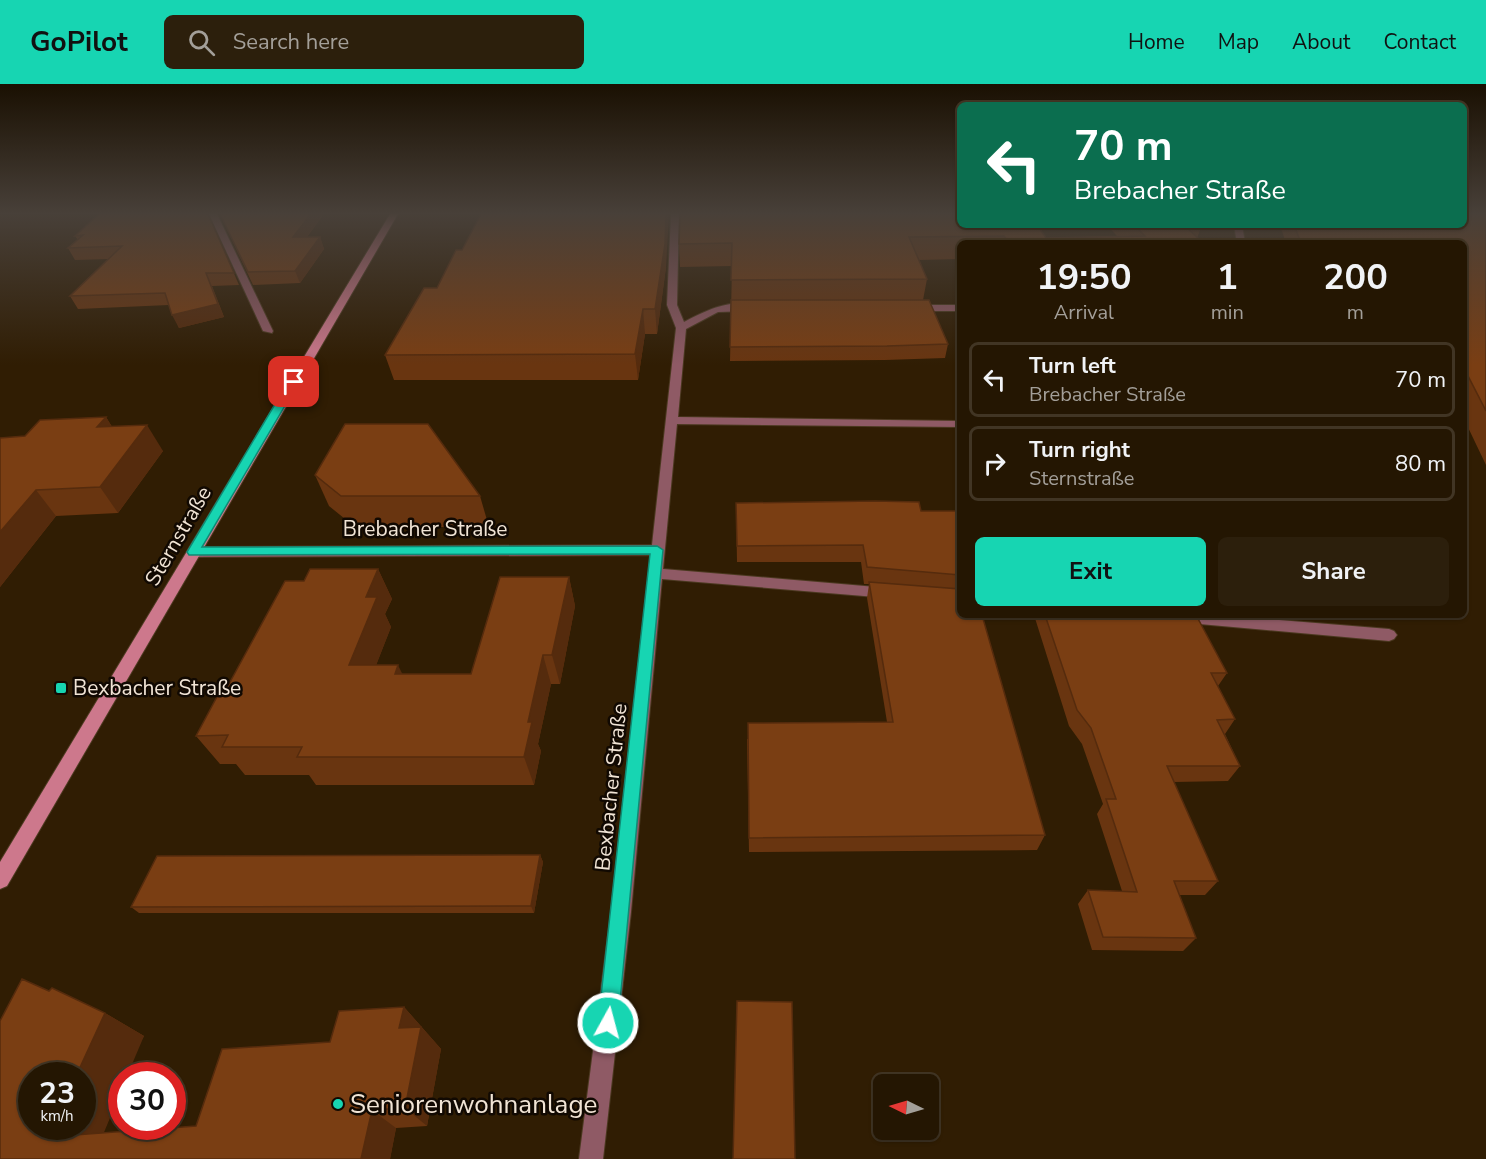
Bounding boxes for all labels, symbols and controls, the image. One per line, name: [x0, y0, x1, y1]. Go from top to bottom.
search box: [164, 15, 584, 69]
text: GoPilot: [30, 23, 128, 61]
icon: search: [185, 26, 218, 59]
text: Search here: [233, 27, 349, 57]
text: Home: [1128, 28, 1185, 56]
text: Map: [1218, 28, 1259, 56]
text: About: [1292, 28, 1350, 56]
text: Contact: [1383, 28, 1456, 56]
text: 70 m: [1074, 118, 1173, 175]
icon: left: [975, 126, 1053, 204]
text: Brebacher Straße: [1074, 172, 1286, 209]
text: 19:50: [1036, 253, 1132, 302]
text: 1: [1216, 253, 1238, 302]
text: 200: [1323, 253, 1388, 302]
text: Arrival: [1054, 299, 1114, 326]
text: min: [1211, 299, 1244, 326]
text: m: [1347, 299, 1364, 326]
text: Turn left: [1029, 351, 1116, 381]
pin: [268, 356, 319, 407]
icon: left: [978, 363, 1011, 396]
icon: arrive: [277, 365, 310, 398]
text: 70 m: [1395, 365, 1446, 395]
text: Brebacher Straße: [1029, 381, 1186, 408]
text: Turn right: [1029, 435, 1130, 465]
icon: right: [978, 447, 1011, 480]
text: 80 m: [1395, 449, 1446, 479]
text: Sternstraße: [1029, 465, 1134, 492]
street label: Sternstraße: [138, 481, 218, 591]
street label: Brebacher Straße: [343, 515, 507, 543]
button: Exit: [975, 537, 1206, 606]
button: Share: [1218, 537, 1449, 606]
place label: Bexbacher Straße: [73, 674, 241, 702]
marker: Bexbacher Straße: [54, 681, 68, 695]
street label: Bexbacher Straße: [588, 702, 634, 872]
position arrow: [576, 991, 640, 1055]
speed limit sign: 30: [108, 1062, 186, 1140]
text: 23: [39, 1073, 75, 1114]
north arrow: [873, 1074, 939, 1140]
map controls: [873, 1074, 939, 1140]
place label: Seniorenwohnanlage: [350, 1087, 597, 1122]
marker: Seniorenwohnanlage: [331, 1097, 345, 1111]
text: km/h: [40, 1106, 74, 1126]

